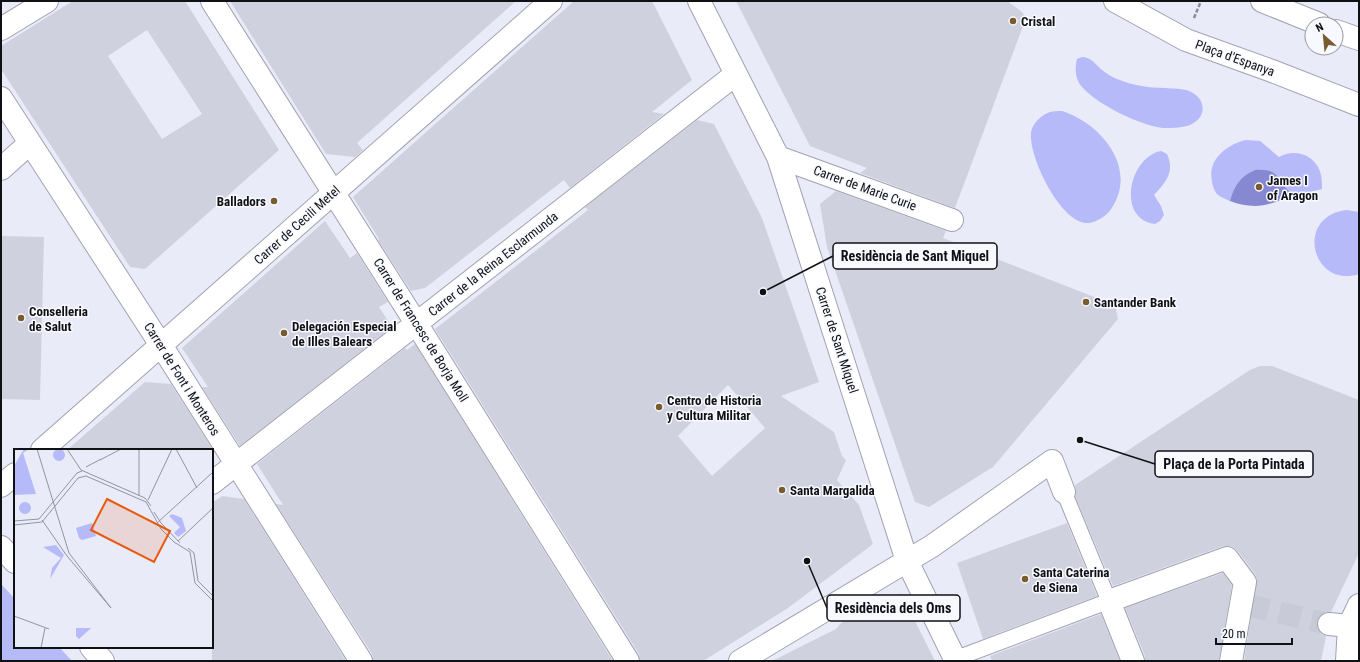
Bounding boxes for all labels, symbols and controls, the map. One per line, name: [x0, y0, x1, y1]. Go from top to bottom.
place label: Cristal: [1021, 14, 1055, 29]
marker: Cristal: [1008, 16, 1018, 26]
north arrow: [1304, 16, 1344, 56]
text: N: [1314, 20, 1326, 35]
street label: Plaça d'Espanya: [1193, 37, 1277, 79]
street label: Carrer de Marie Curie: [811, 162, 919, 214]
place label: James I of Aragon: [1267, 173, 1318, 203]
marker: James I of Aragon: [1254, 182, 1264, 192]
street label: Carrer de Cecili Metel: [251, 183, 343, 267]
place label: Balladors: [217, 194, 266, 209]
marker: Balladors: [269, 196, 279, 206]
street label: Carrer de la Reina Esclarmunda: [425, 209, 561, 319]
callout: Residència de Sant Miquel: [833, 243, 997, 269]
text: Residència de Sant Miquel: [841, 248, 989, 264]
street label: Carrer de Francesc de Borja Moll: [370, 255, 472, 405]
street label: Carrer de Sant Miquel: [813, 285, 861, 395]
place label: Santander Bank: [1094, 295, 1177, 310]
marker: Santander Bank: [1081, 297, 1091, 307]
place label: Conselleria de Salut: [29, 304, 88, 334]
marker: Conselleria de Salut: [16, 313, 26, 323]
place label: Delegación Especial de Illes Balears: [292, 319, 396, 349]
street label: Carrer de Font i Monteros: [141, 320, 223, 438]
marker: Delegación Especial de Illes Balears: [279, 328, 289, 338]
place label: Centro de Historia y Cultura Militar: [667, 393, 761, 423]
marker: Centro de Historia y Cultura Militar: [654, 402, 664, 412]
inset map: [14, 449, 213, 648]
callout: Plaça de la Porta Pintada: [1155, 451, 1313, 477]
text: Plaça de la Porta Pintada: [1163, 456, 1305, 472]
place label: Santa Margalida: [790, 483, 875, 498]
marker: Santa Margalida: [777, 485, 787, 495]
place label: Santa Caterina de Siena: [1033, 565, 1110, 595]
marker: Santa Caterina de Siena: [1020, 574, 1030, 584]
callout: Residència dels Oms: [827, 595, 960, 621]
text: Residència dels Oms: [835, 600, 951, 616]
scale bar: [1216, 620, 1292, 646]
text: 20 m: [1222, 627, 1246, 641]

